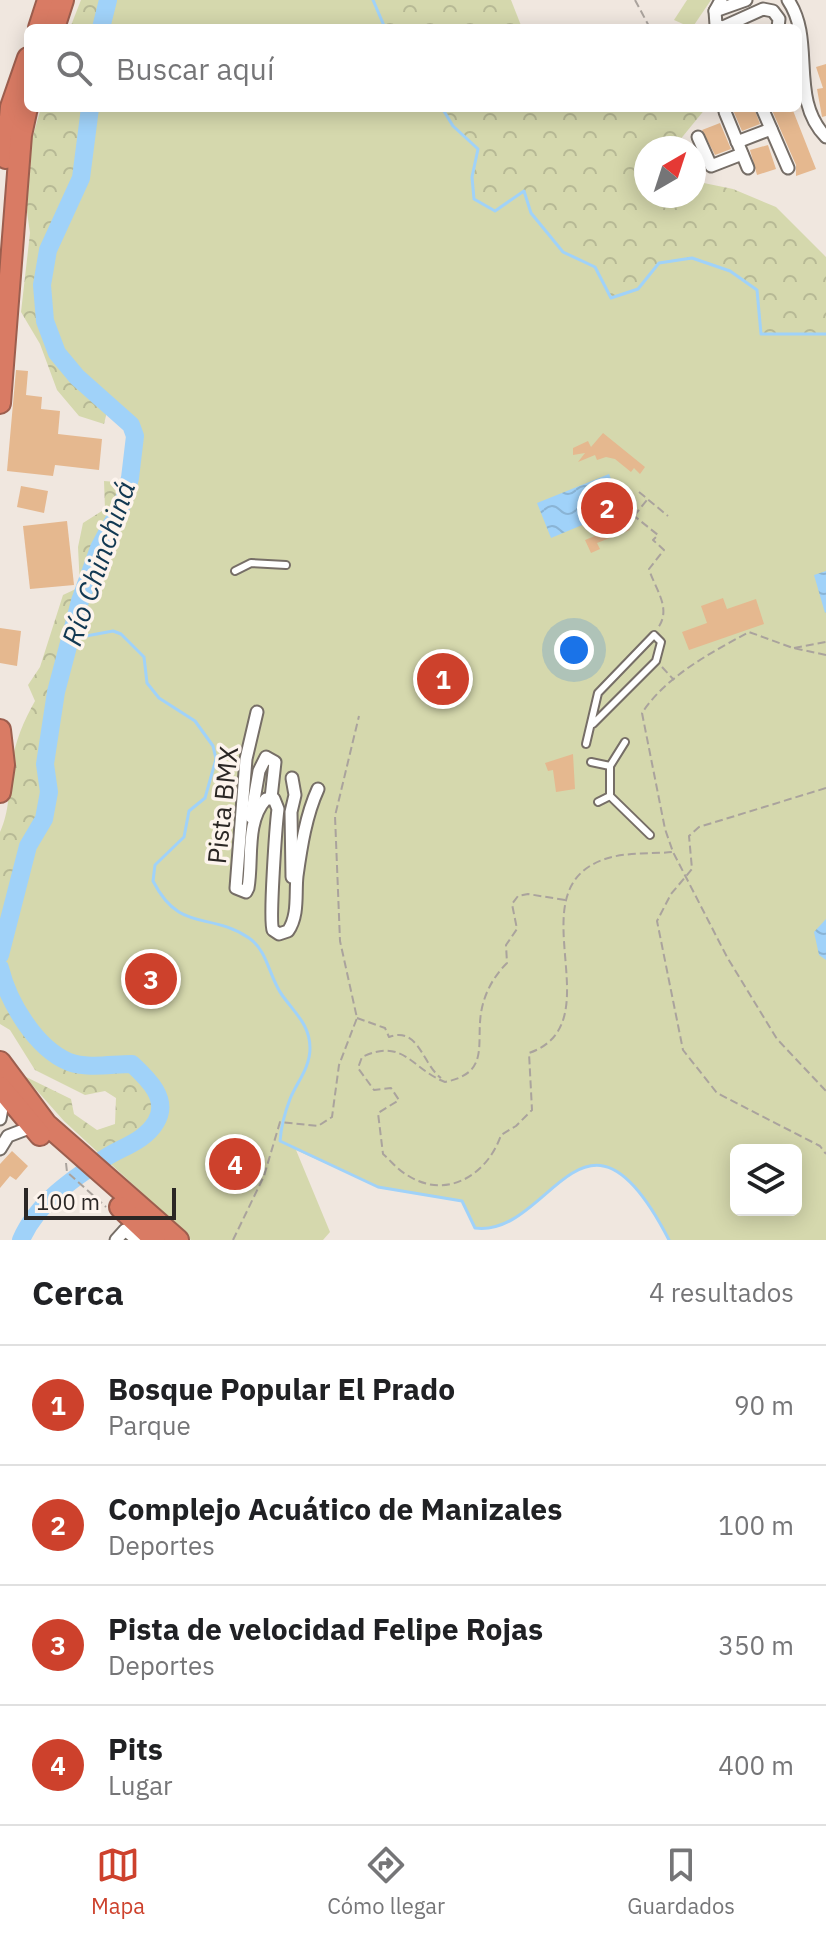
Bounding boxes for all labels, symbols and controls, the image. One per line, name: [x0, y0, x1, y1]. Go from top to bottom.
search box: [24, 24, 802, 112]
icon: search: [52, 46, 96, 90]
text: Buscar aquí: [116, 49, 274, 88]
north arrow: [634, 136, 706, 208]
water label: Río Chinchiná: [53, 476, 143, 650]
pin: 2: [581, 478, 633, 538]
your location: [554, 630, 594, 670]
pin: 1: [417, 649, 469, 709]
street label: Pista BMX: [199, 745, 245, 865]
pin: 3: [125, 949, 177, 1009]
pin: 4: [209, 1134, 261, 1194]
map controls: [730, 1144, 802, 1216]
button: layers: [730, 1144, 802, 1216]
scale bar: [24, 1184, 176, 1220]
text: 100 m: [36, 1187, 100, 1216]
text: Cerca: [32, 1270, 124, 1314]
text: 4 resultados: [649, 1275, 794, 1309]
text: Bosque Popular El Prado: [108, 1369, 455, 1408]
text: 1: [50, 1388, 66, 1422]
text: 90 m: [734, 1388, 794, 1422]
text: Parque: [108, 1408, 191, 1442]
text: Complejo Acuático de Manizales: [108, 1489, 562, 1528]
text: 2: [50, 1508, 66, 1542]
text: 100 m: [718, 1508, 794, 1542]
text: Deportes: [108, 1528, 215, 1562]
text: Pista de velocidad Felipe Rojas: [108, 1609, 543, 1648]
text: 3: [50, 1628, 66, 1662]
text: 350 m: [718, 1628, 794, 1662]
text: Deportes: [108, 1648, 215, 1682]
text: Pits: [108, 1729, 163, 1768]
text: 4: [50, 1748, 66, 1782]
text: 400 m: [718, 1748, 794, 1782]
text: Lugar: [108, 1768, 173, 1802]
tab: Mapa: [91, 1843, 145, 1920]
tab: Cómo llegar: [327, 1843, 445, 1920]
tab: Guardados: [627, 1843, 735, 1920]

